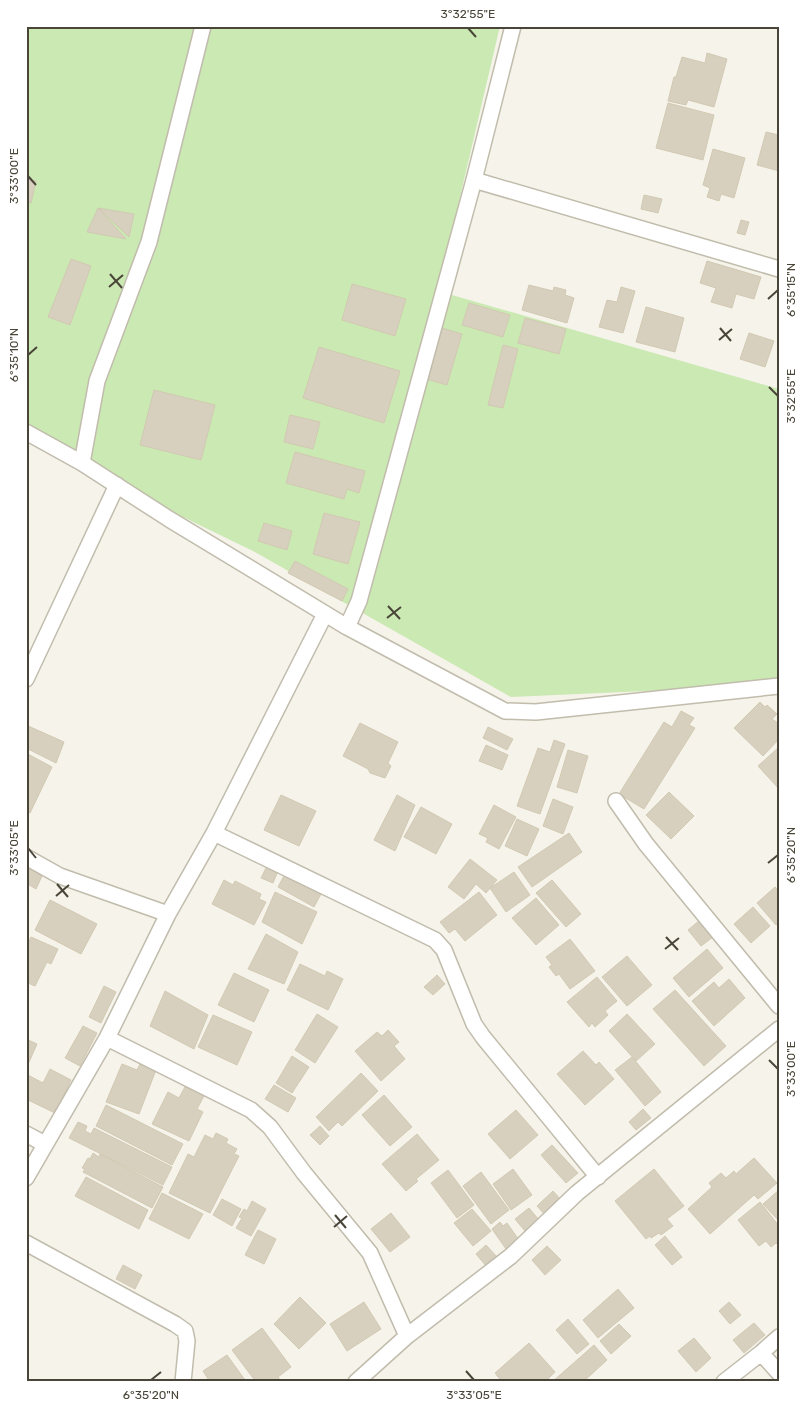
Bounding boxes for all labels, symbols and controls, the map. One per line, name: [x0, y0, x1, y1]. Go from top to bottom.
text: 3°32'55"E: [441, 7, 495, 21]
text: 3°33'00"E: [7, 148, 21, 204]
text: 6°35'15"N: [784, 263, 798, 317]
text: 6°35'10"N: [7, 328, 21, 382]
text: 3°32'55"E: [784, 369, 798, 423]
text: 3°33'05"E: [7, 820, 21, 876]
text: 6°35'20"N: [784, 827, 798, 883]
text: 3°33'00"E: [784, 1041, 798, 1097]
text: 6°35'20"N: [123, 1388, 179, 1402]
text: 3°33'05"E: [446, 1388, 502, 1402]

